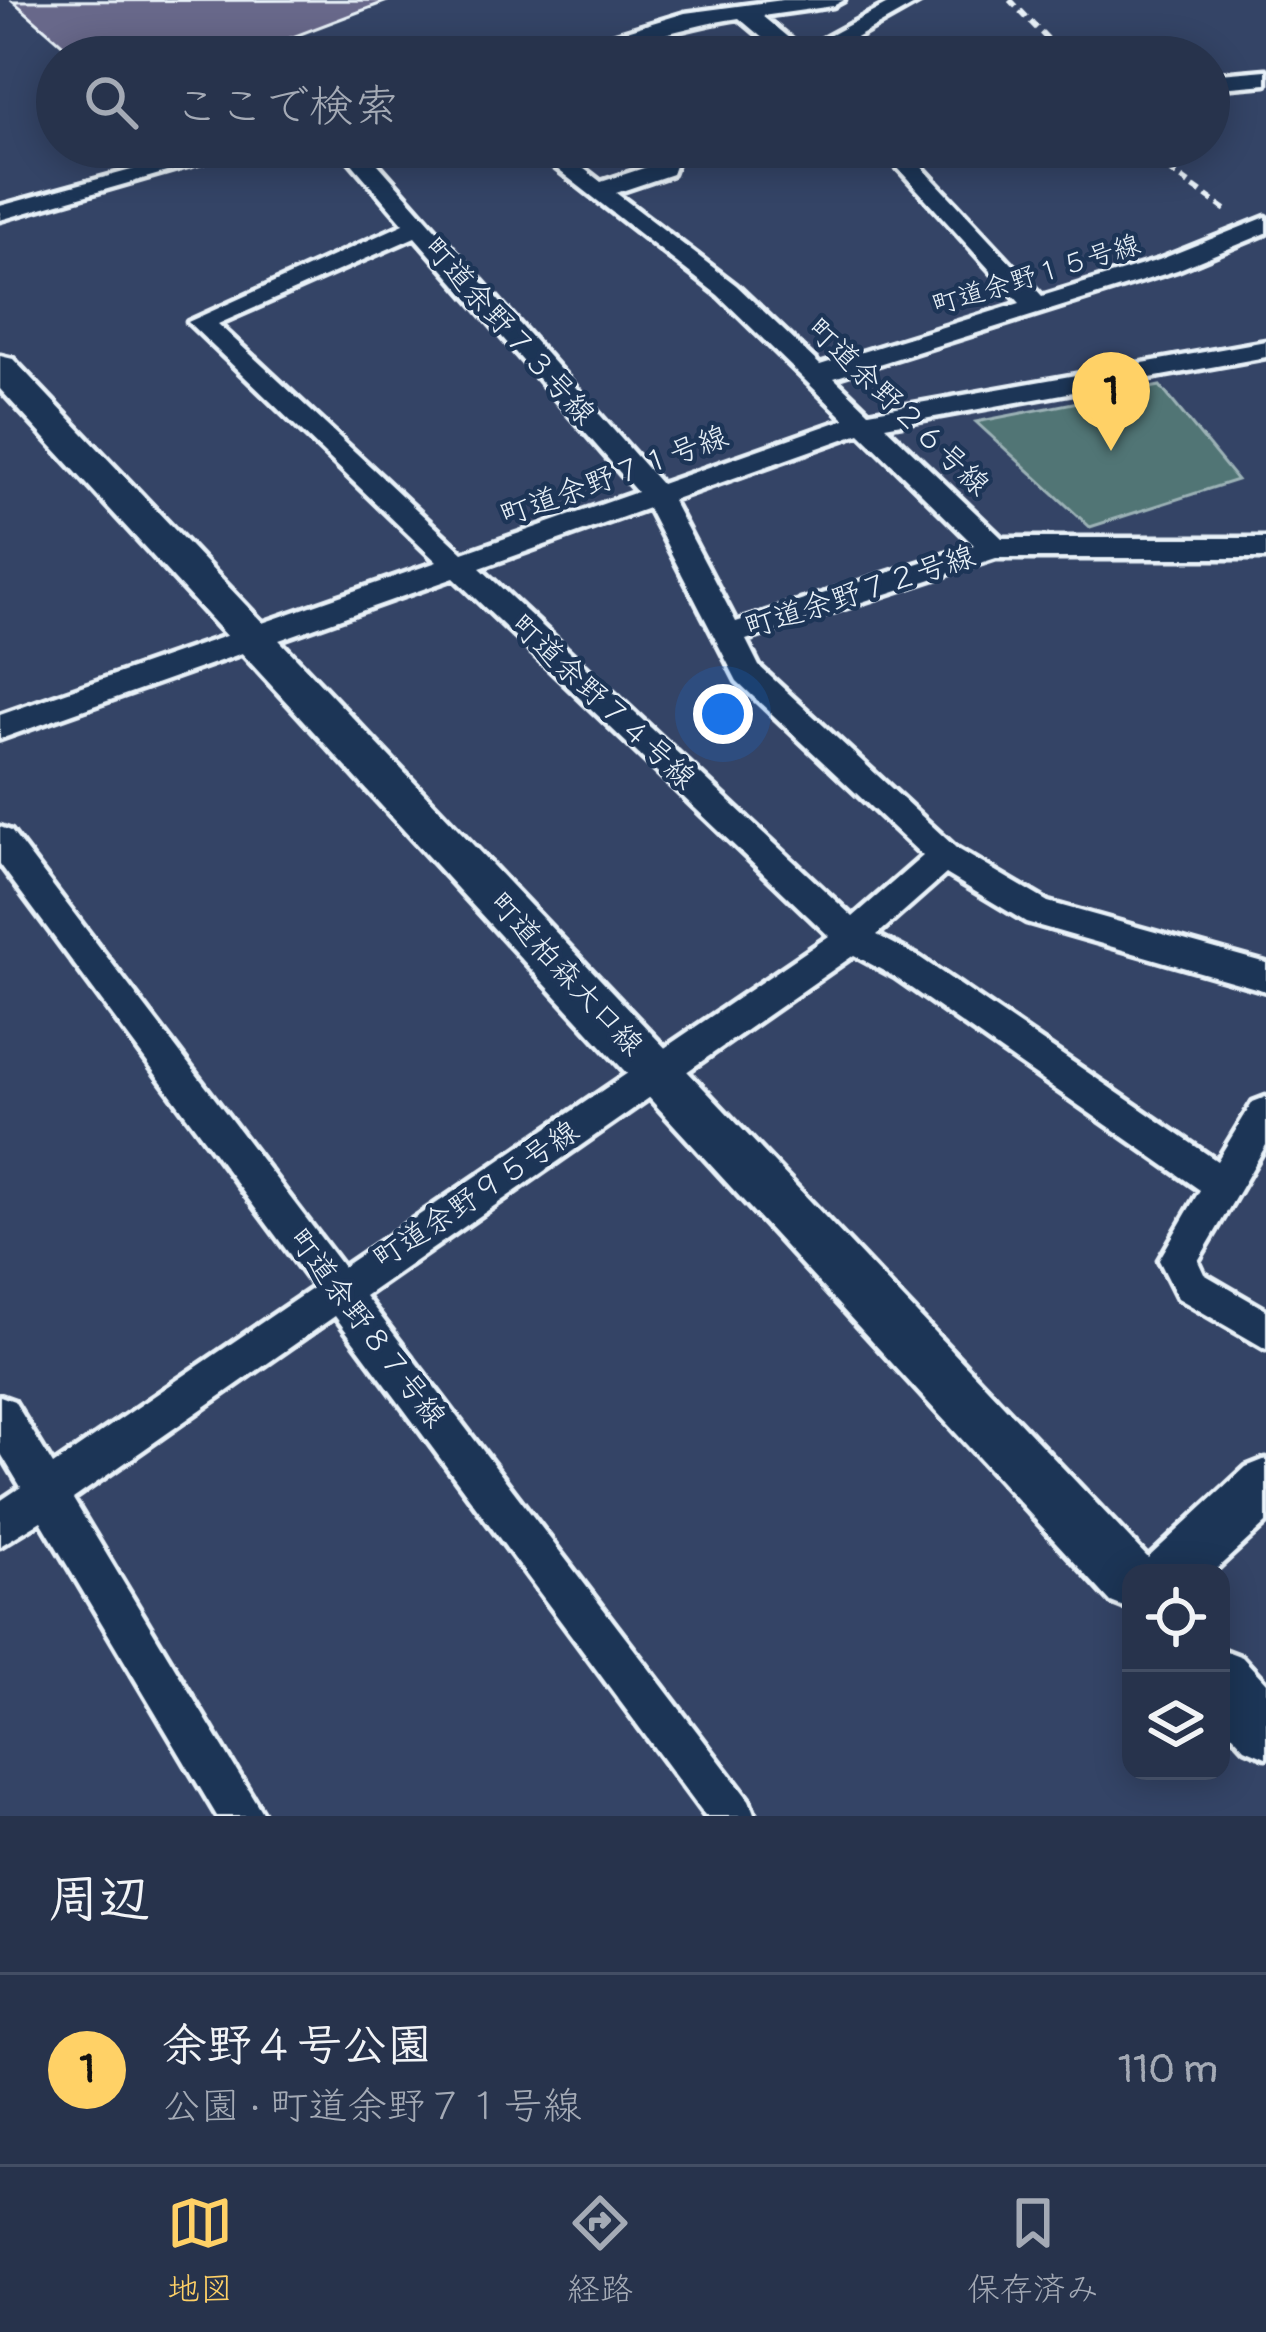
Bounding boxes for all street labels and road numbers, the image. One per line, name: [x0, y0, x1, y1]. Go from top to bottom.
street label: 町道余野１５号線: [928, 228, 1144, 322]
street label: 町道余野７３号線: [415, 229, 603, 433]
street label: 町道余野２６号線: [799, 310, 997, 504]
street label: 町道余野７１号線: [495, 418, 733, 534]
street label: 町道余野７２号線: [740, 537, 980, 647]
street label: 町道余野７４号線: [503, 607, 703, 797]
street label: 町道柏森大口線: [481, 885, 651, 1063]
street label: 町道余野９５号線: [366, 1113, 586, 1277]
street label: 町道余野８７号線: [280, 1221, 454, 1435]

